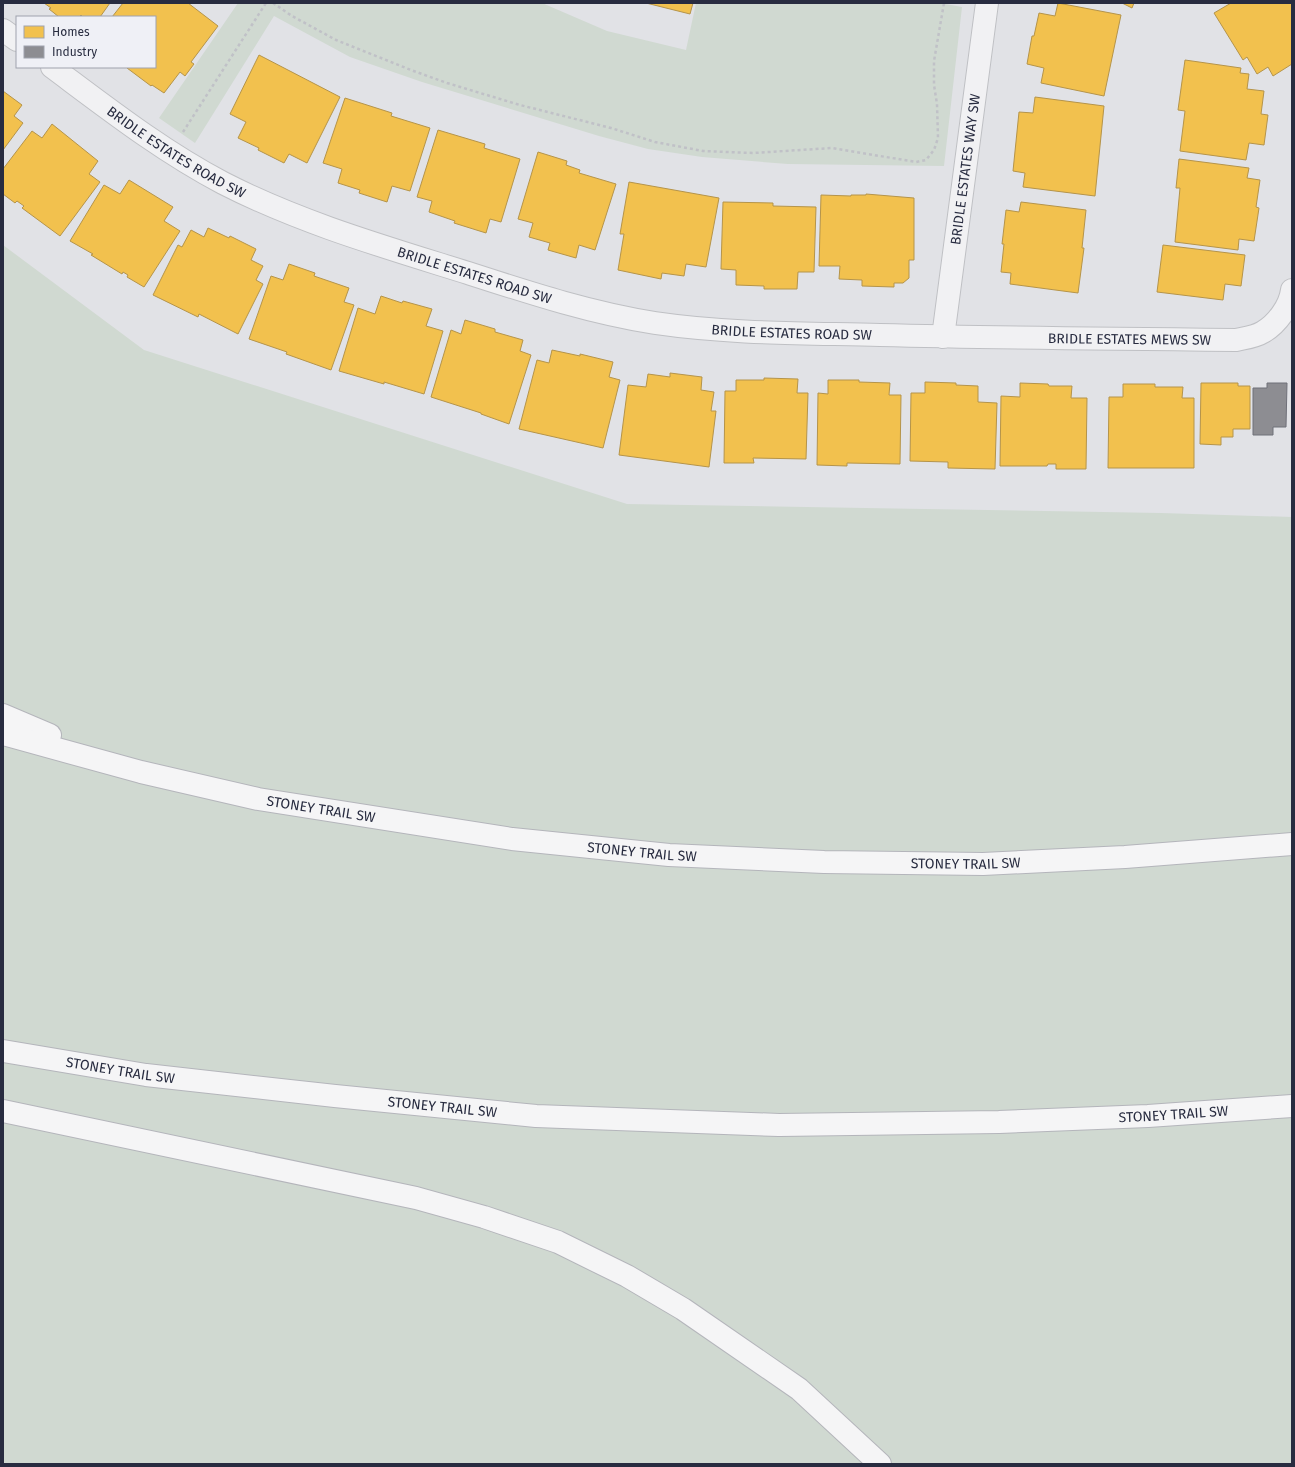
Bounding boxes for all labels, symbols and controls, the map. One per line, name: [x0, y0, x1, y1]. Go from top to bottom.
legend: [16, 16, 156, 68]
text: Homes: [52, 25, 90, 39]
text: Industry: [52, 45, 97, 59]
street label: BRIDLE ESTATES WAY SW: [947, 92, 984, 246]
street label: BRIDLE ESTATES ROAD SW: [104, 102, 249, 202]
street label: BRIDLE ESTATES ROAD SW: [395, 243, 554, 307]
street label: BRIDLE ESTATES ROAD SW: [711, 321, 873, 343]
street label: BRIDLE ESTATES MEWS SW: [1048, 330, 1212, 348]
street label: STONEY TRAIL SW: [265, 792, 377, 826]
street label: STONEY TRAIL SW: [586, 838, 698, 865]
street label: STONEY TRAIL SW: [911, 854, 1021, 873]
street label: STONEY TRAIL SW: [65, 1053, 176, 1087]
street label: STONEY TRAIL SW: [387, 1093, 498, 1121]
street label: STONEY TRAIL SW: [1118, 1102, 1229, 1126]

